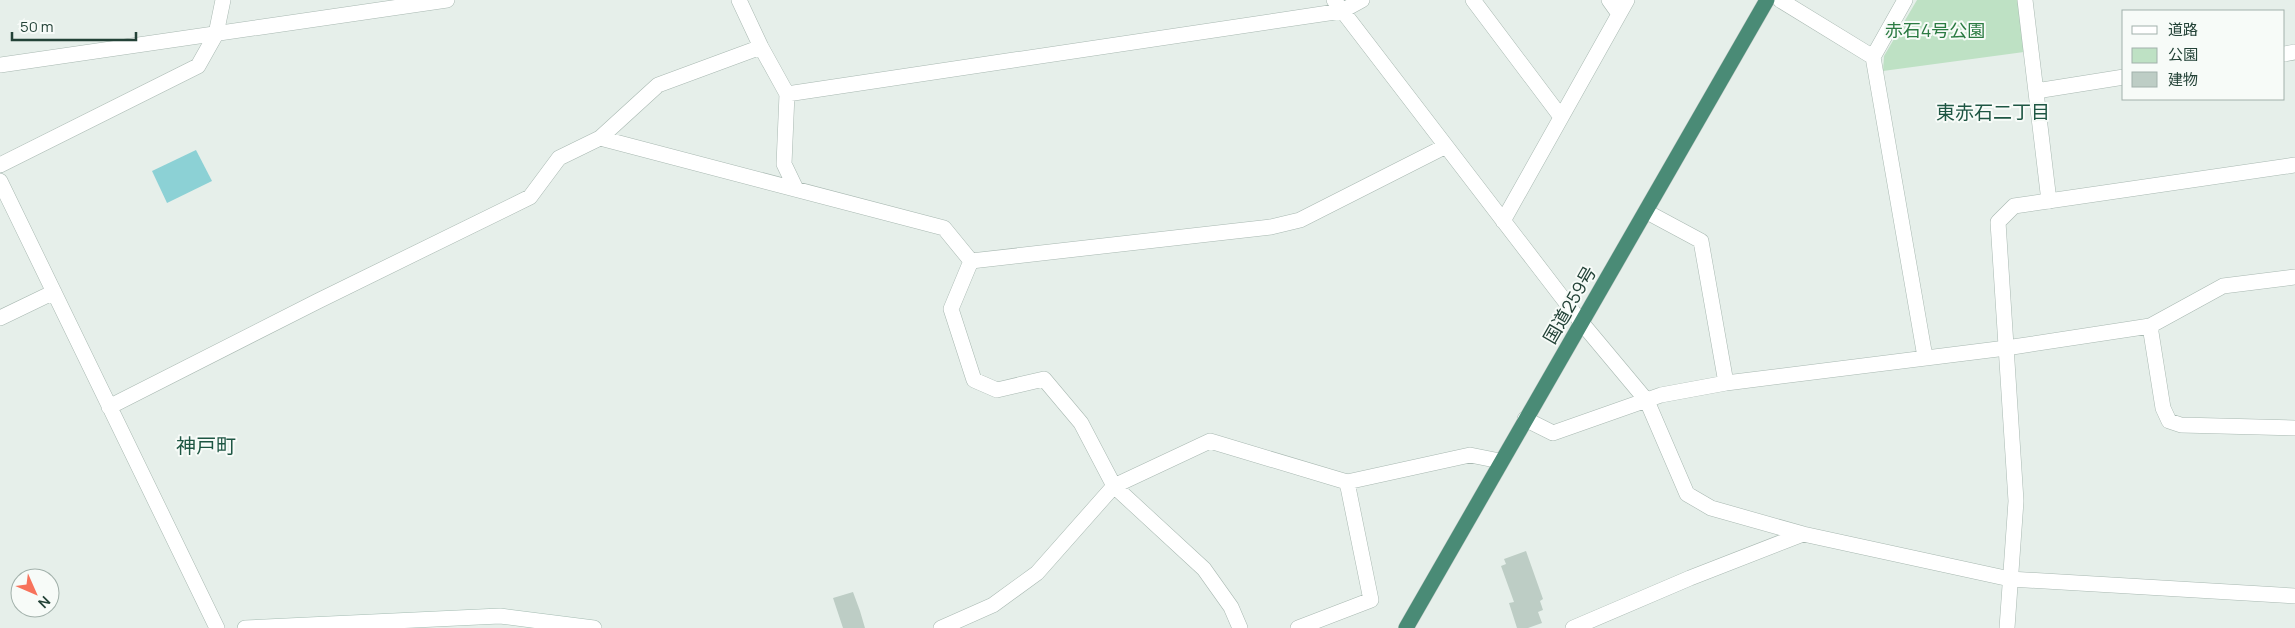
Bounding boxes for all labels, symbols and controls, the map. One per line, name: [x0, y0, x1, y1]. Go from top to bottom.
scale bar: [12, 10, 136, 42]
legend: [2122, 10, 2285, 100]
text: 50 m: [20, 16, 54, 37]
park label: 赤石4号公園: [1885, 18, 1985, 42]
text: 道路: [2168, 19, 2198, 40]
text: 公園: [2168, 44, 2198, 65]
text: 建物: [2168, 69, 2198, 90]
district label: 東赤石二丁目: [1936, 99, 2050, 125]
street label: 国道259号: [1537, 261, 1601, 348]
district label: 神戸町: [176, 432, 236, 459]
north arrow: [10, 568, 60, 618]
text: N: [34, 592, 55, 613]

